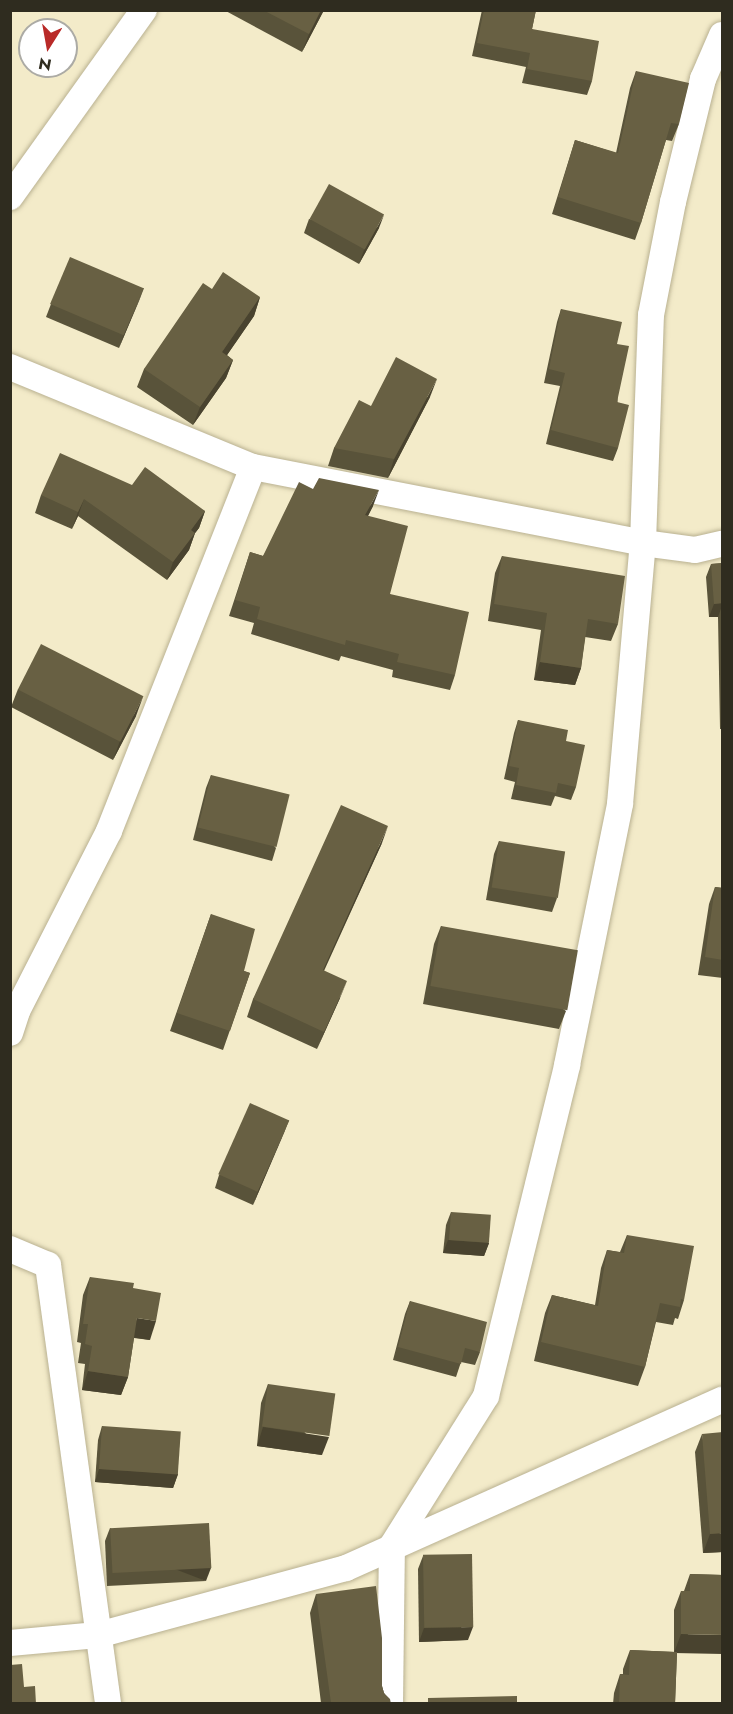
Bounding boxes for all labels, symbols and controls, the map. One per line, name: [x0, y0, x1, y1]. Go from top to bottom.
north arrow: [18, 18, 78, 78]
text: N: [36, 52, 53, 77]

